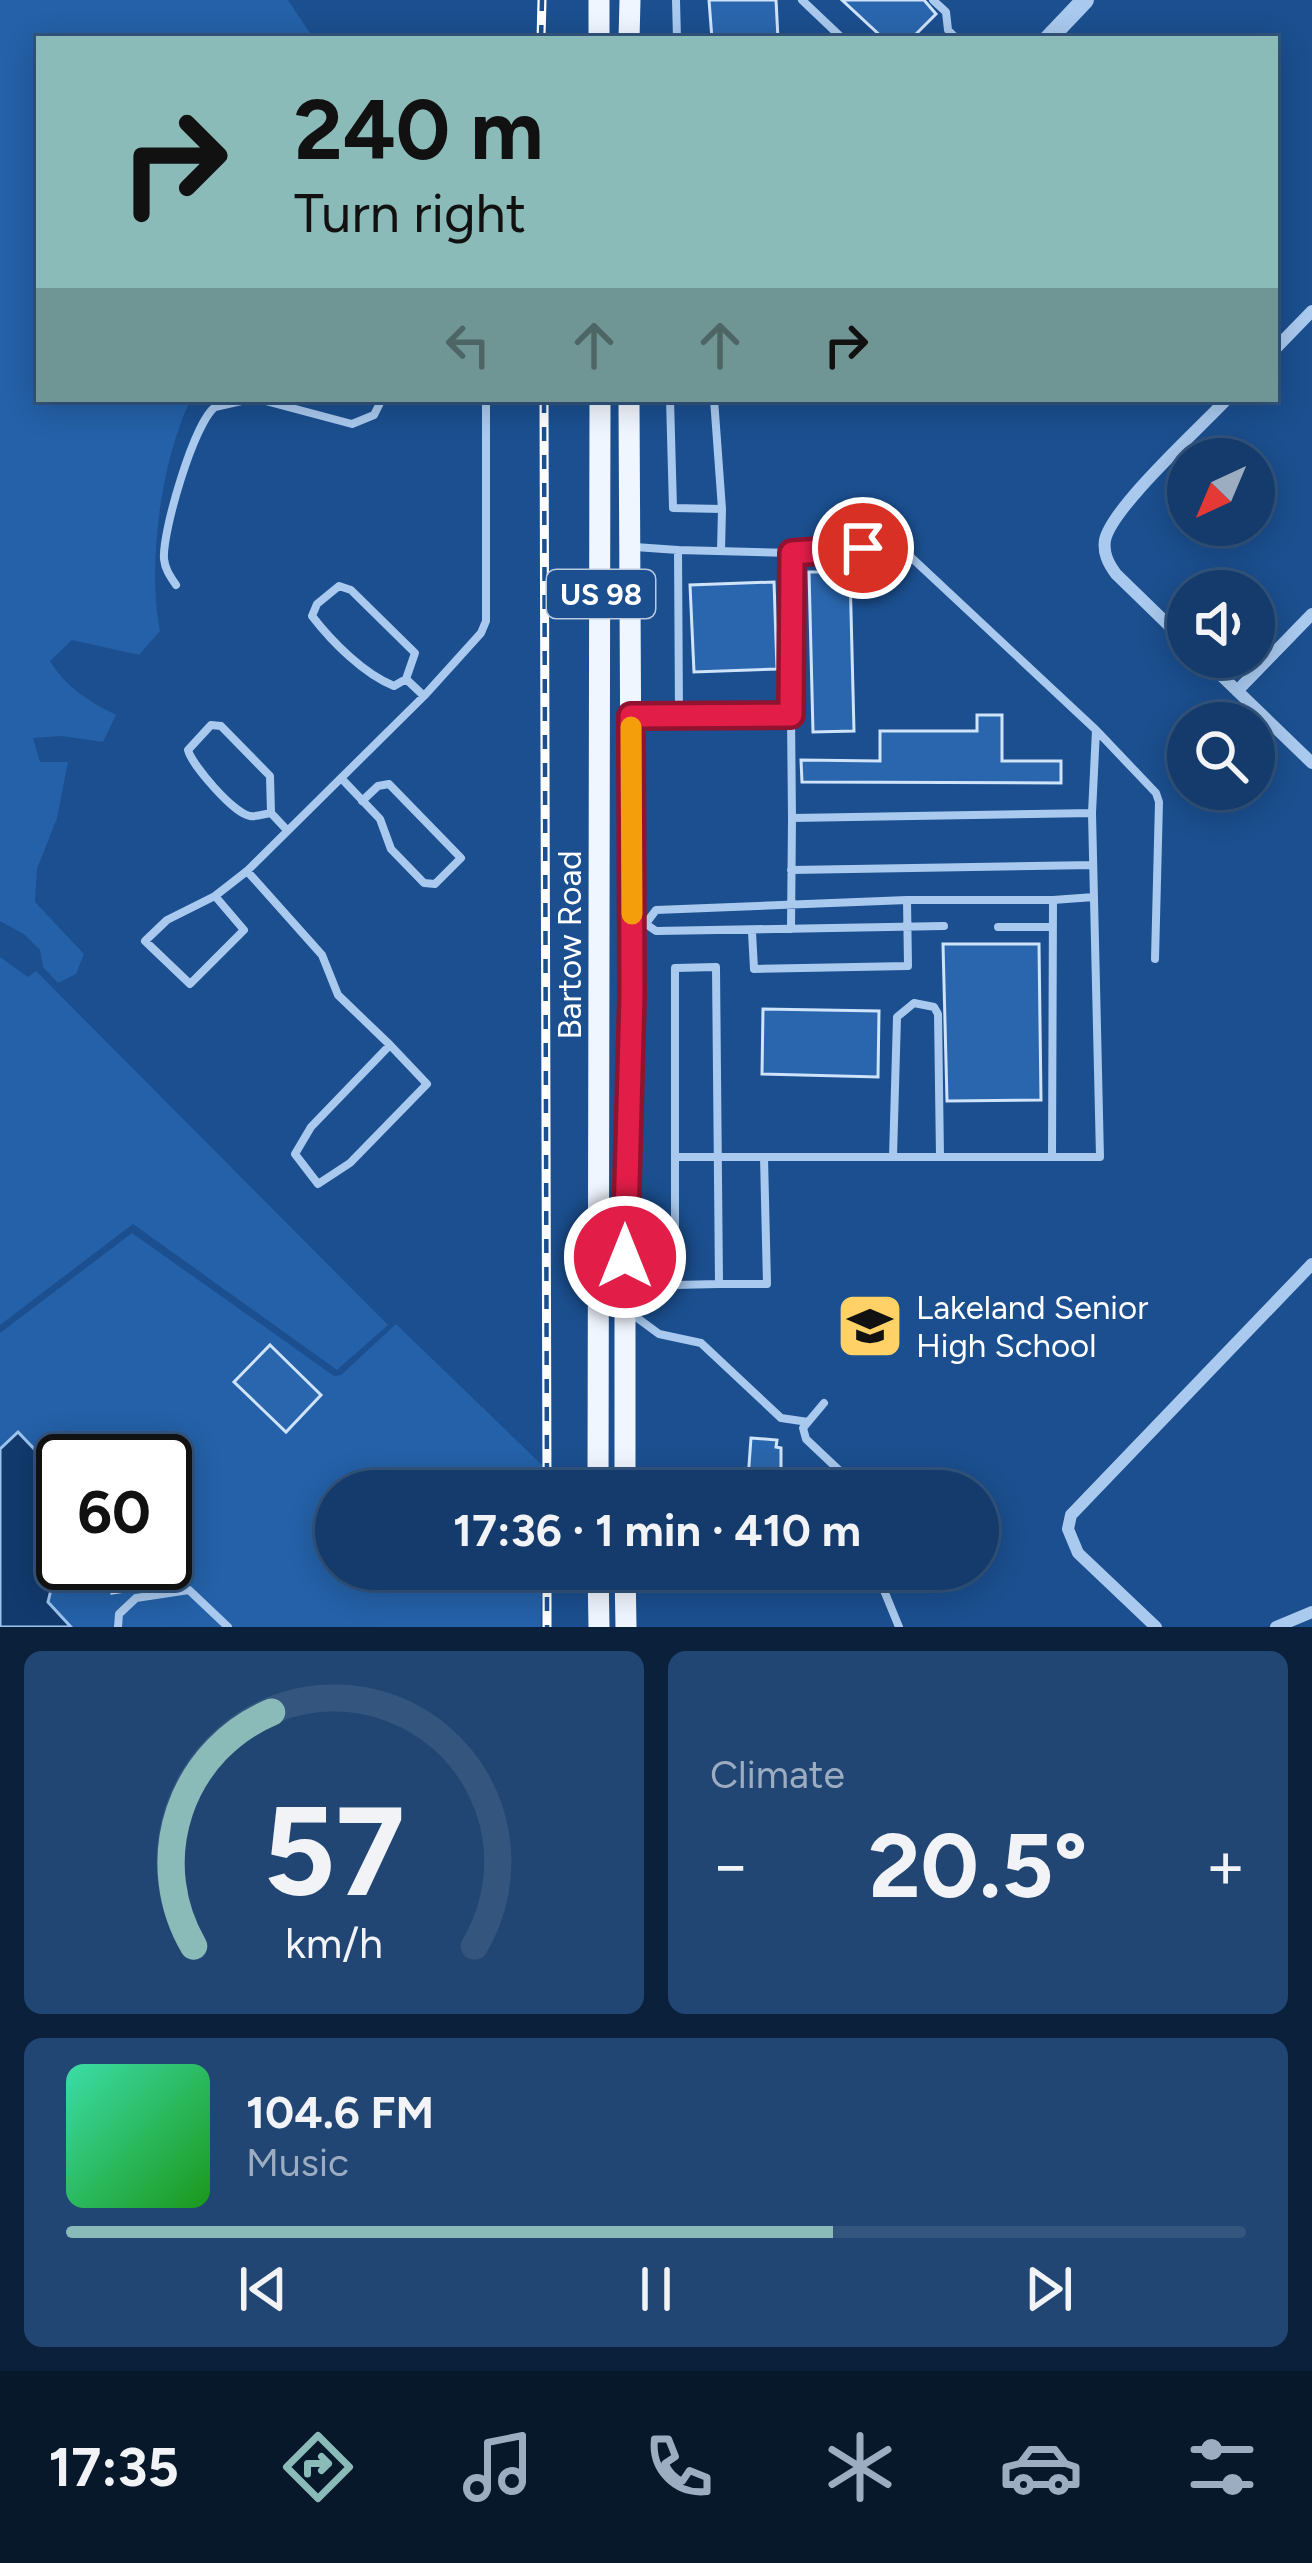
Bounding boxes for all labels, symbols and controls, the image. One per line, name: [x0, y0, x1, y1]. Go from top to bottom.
text: 240 m: [294, 79, 543, 180]
icon: right: [96, 84, 252, 240]
text: Turn right: [294, 181, 526, 246]
icon: left: [435, 312, 501, 378]
icon: ahead: [561, 312, 627, 378]
icon: ahead: [687, 312, 753, 378]
icon: right: [813, 312, 879, 378]
north arrow: [1167, 438, 1275, 546]
map controls: [1167, 438, 1275, 810]
pin: [812, 497, 914, 599]
icon: arrive: [830, 515, 896, 581]
road number: US 98: [547, 570, 655, 618]
button: sound: [1167, 570, 1275, 678]
button: search: [1167, 702, 1275, 810]
street label: Bartow Road: [550, 850, 589, 1040]
position arrow: [562, 1194, 688, 1320]
place label: Lakeland Senior High School: [916, 1288, 1148, 1365]
school or university icon: Lakeland Senior High School: [835, 1291, 905, 1361]
speed limit sign: 60: [36, 1434, 192, 1590]
text: 17:36 · 1 min · 410 m: [453, 1503, 861, 1557]
text: Climate: [710, 1751, 845, 1798]
text: 57: [263, 1776, 405, 1926]
text: 20.5°: [868, 1811, 1088, 1920]
text: −: [710, 1825, 751, 1905]
text: +: [1205, 1825, 1246, 1905]
text: km/h: [285, 1916, 383, 1968]
text: 104.6 FM: [246, 2085, 434, 2139]
text: Music: [246, 2139, 349, 2186]
icon: previous: [230, 2256, 296, 2322]
icon: pause: [623, 2256, 689, 2322]
icon: next: [1016, 2256, 1082, 2322]
icon: directions: [276, 2425, 360, 2509]
icon: music: [456, 2425, 540, 2509]
icon: phone: [637, 2425, 721, 2509]
icon: climate: [818, 2425, 902, 2509]
icon: car: [999, 2425, 1083, 2509]
icon: filters: [1180, 2425, 1264, 2509]
text: 17:35: [48, 2435, 179, 2500]

